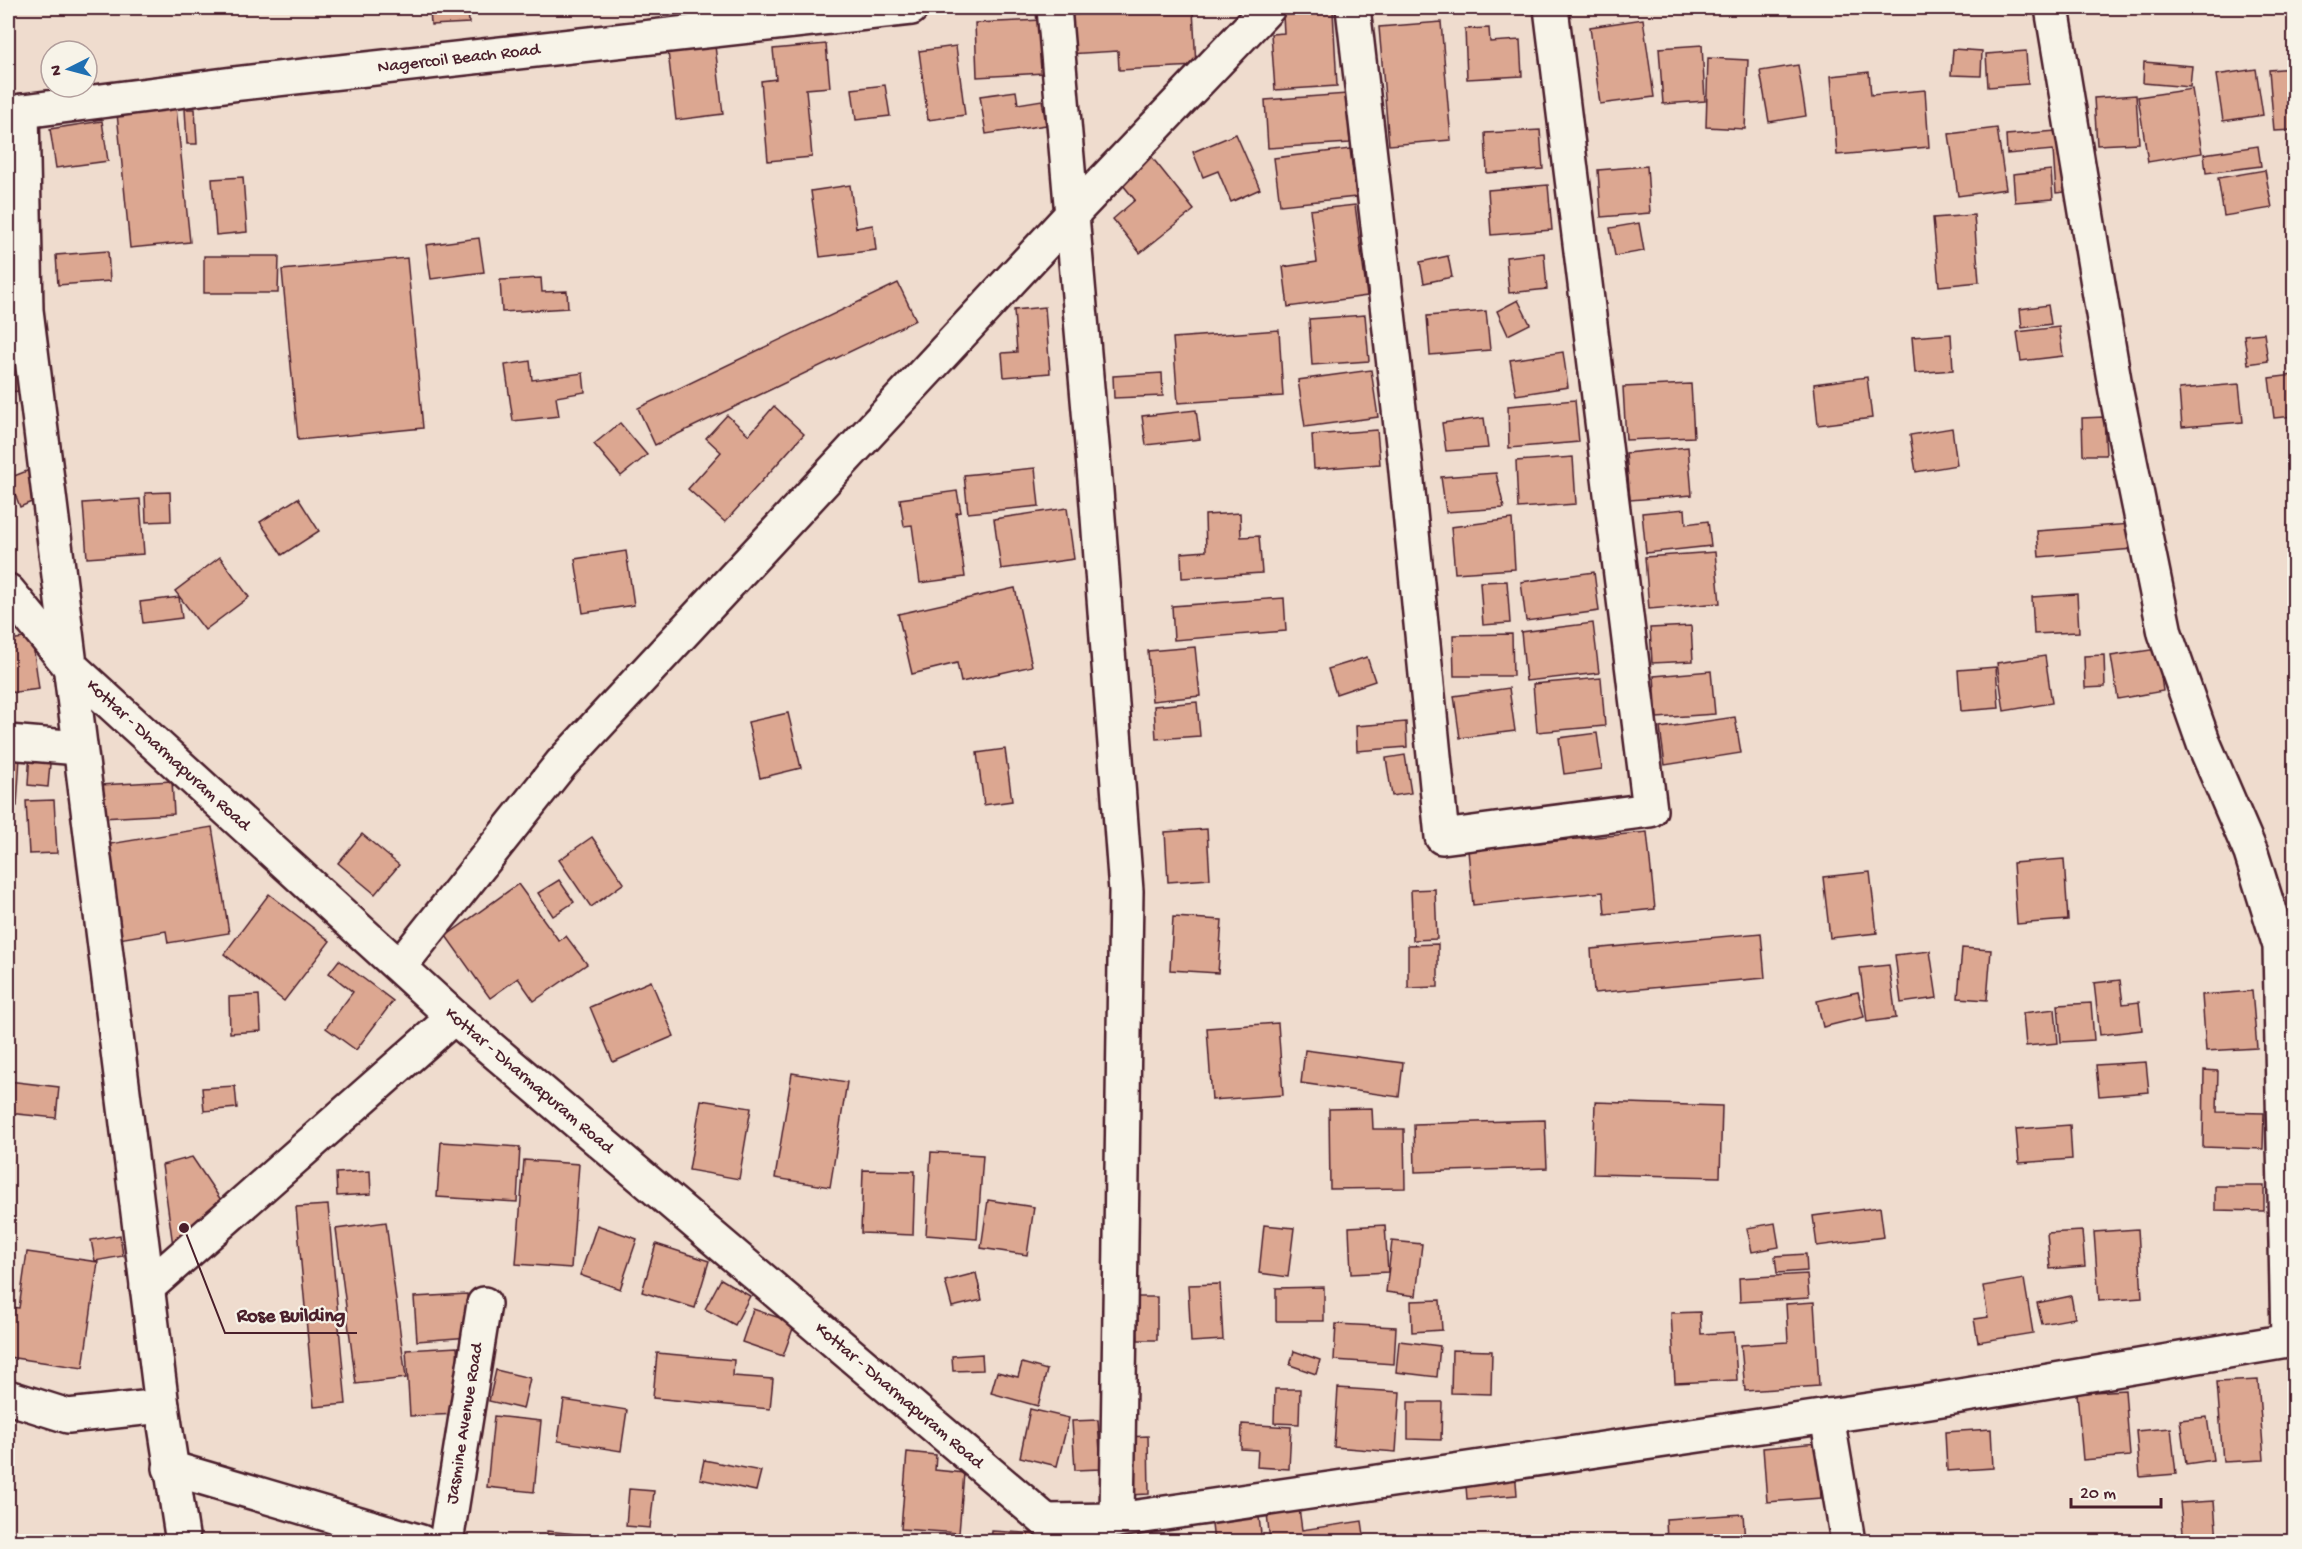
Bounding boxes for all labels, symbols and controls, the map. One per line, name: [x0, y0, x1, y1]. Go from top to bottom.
north arrow: [39, 39, 99, 99]
street label: Nagercoil Beach Road: [376, 39, 542, 78]
text: N: [48, 63, 68, 76]
street label: Kottar - Dharmapuram Road: [82, 675, 256, 837]
street label: Kottar - Dharmapuram Road: [440, 1003, 619, 1159]
callout: Rose Building: [225, 1295, 357, 1333]
text: Rose Building: [236, 1306, 345, 1329]
street label: Kottar - Dharmapuram Road: [810, 1318, 989, 1475]
street label: Jasmine Avenue Road: [442, 1340, 488, 1506]
scale bar: [2071, 1471, 2161, 1509]
text: 20 m: [2080, 1484, 2116, 1505]

